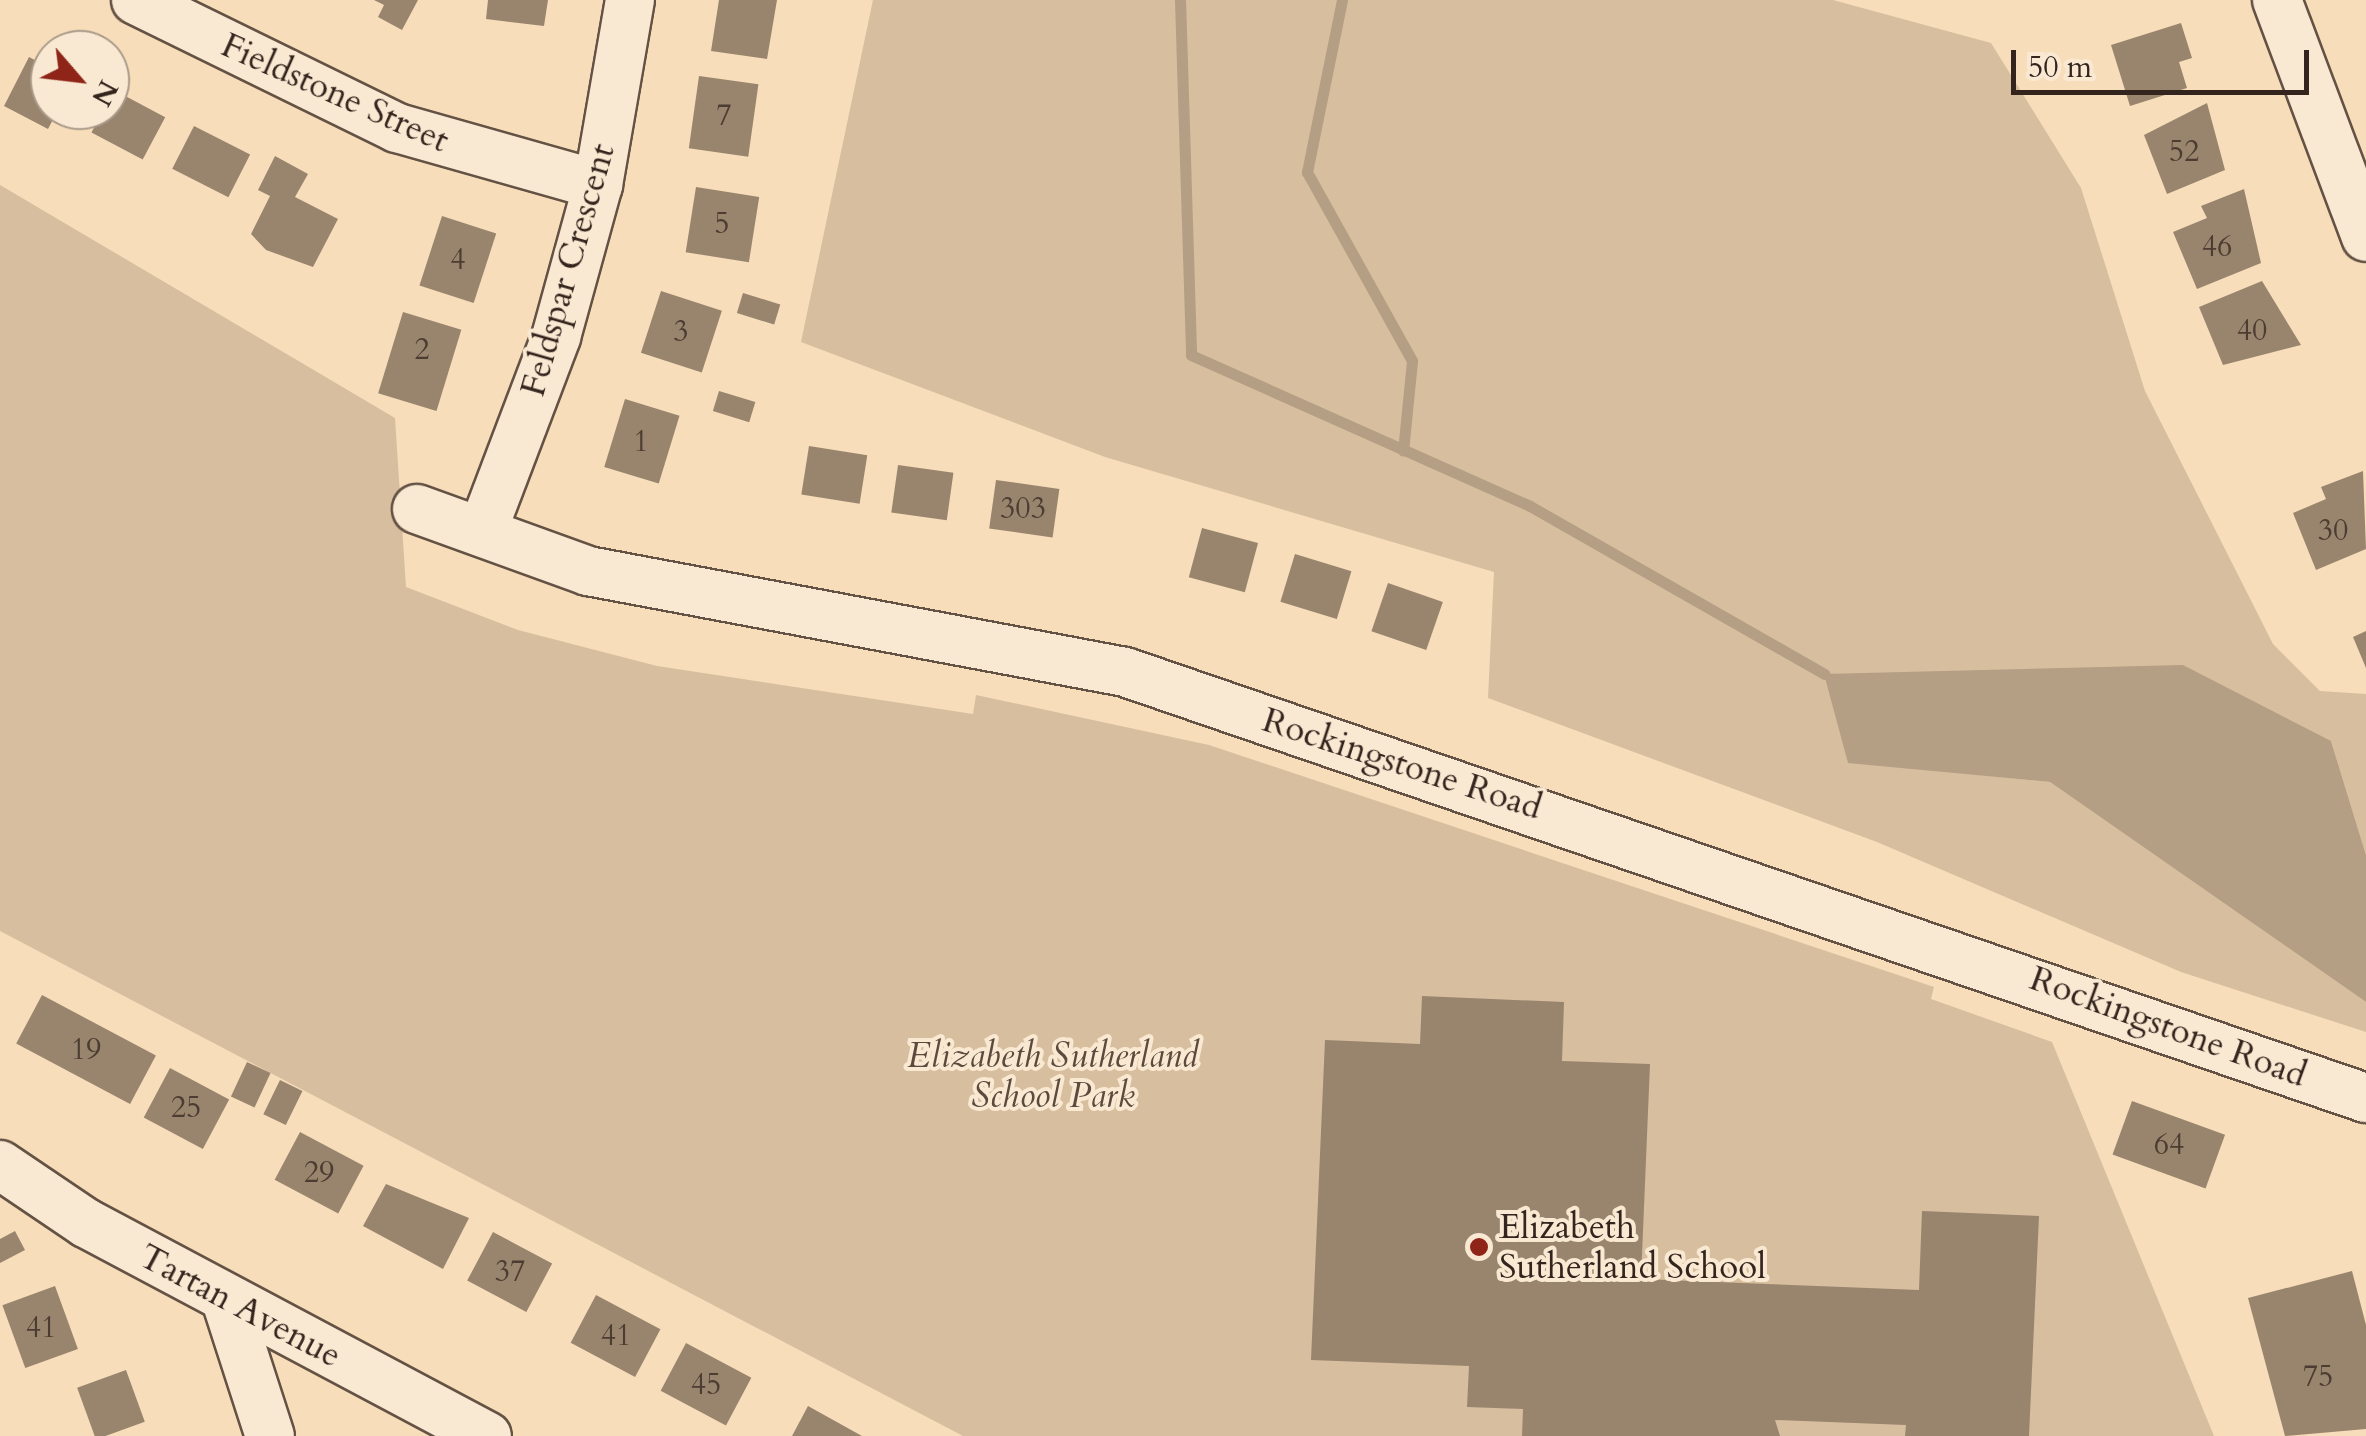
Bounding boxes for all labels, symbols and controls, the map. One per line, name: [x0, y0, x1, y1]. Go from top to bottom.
street label: Fieldstone Street: [215, 24, 455, 162]
north arrow: [30, 30, 130, 130]
scale bar: [2016, 30, 2314, 92]
text: 50 m: [2028, 47, 2092, 88]
text: N: [82, 73, 127, 113]
house number: 7: [716, 98, 732, 134]
house number: 52: [2169, 134, 2199, 170]
street label: Feldspar Crescent: [512, 139, 624, 401]
house number: 5: [714, 206, 730, 242]
house number: 46: [2202, 229, 2232, 265]
house number: 4: [450, 242, 466, 278]
house number: 40: [2237, 313, 2267, 349]
house number: 3: [673, 314, 689, 350]
house number: 2: [414, 332, 430, 368]
house number: 1: [633, 424, 649, 460]
house number: 303: [1000, 491, 1046, 527]
house number: 30: [2318, 513, 2348, 549]
street label: Rockingstone Road: [1257, 699, 1547, 829]
street label: Rockingstone Road: [2024, 958, 2312, 1096]
house number: 19: [71, 1032, 101, 1068]
park label: Elizabeth Sutherland School Park: [908, 1035, 1198, 1117]
house number: 25: [171, 1090, 201, 1126]
house number: 64: [2154, 1127, 2184, 1163]
house number: 29: [304, 1155, 334, 1191]
place label: Elizabeth Sutherland School: [1499, 1206, 1766, 1288]
street label: Tartan Avenue: [132, 1235, 348, 1377]
marker: Elizabeth Sutherland School: [1468, 1236, 1490, 1258]
house number: 37: [495, 1254, 525, 1290]
house number: 41: [26, 1310, 56, 1346]
house number: 41: [601, 1318, 631, 1354]
house number: 75: [2303, 1359, 2333, 1395]
house number: 45: [691, 1367, 721, 1403]

